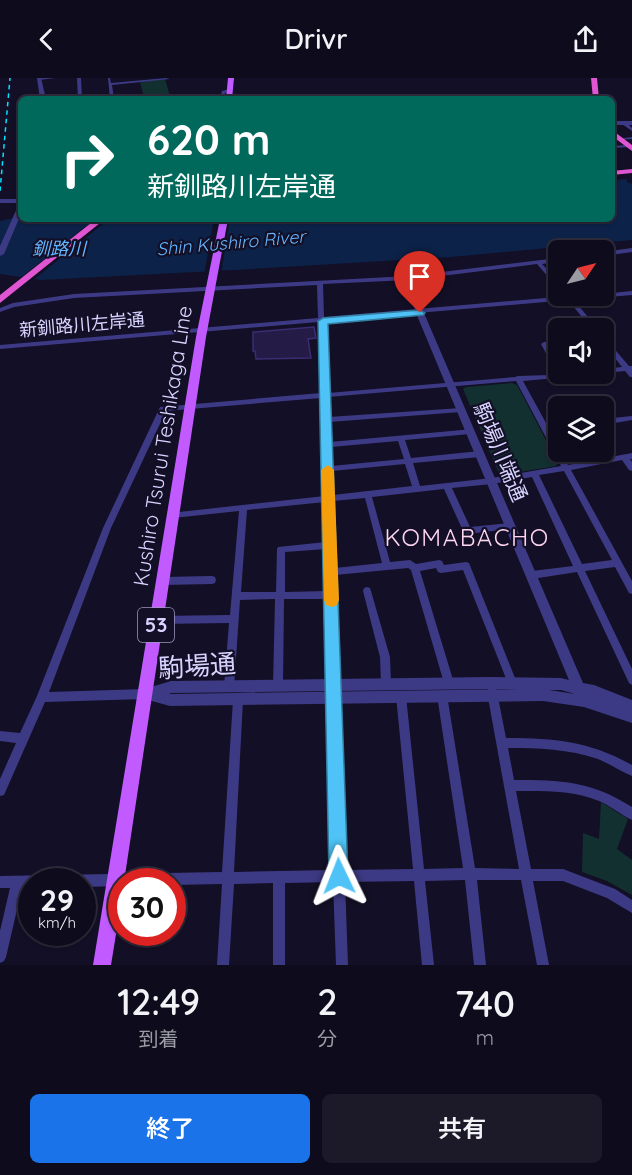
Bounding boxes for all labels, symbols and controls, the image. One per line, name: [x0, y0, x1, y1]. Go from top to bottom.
text: Drivr: [285, 22, 347, 56]
icon: back: [30, 23, 63, 56]
icon: share: [569, 23, 602, 56]
text: 620 m: [147, 113, 270, 166]
icon: right: [48, 120, 126, 198]
text: 新釧路川左岸通: [147, 169, 336, 203]
water label: Shin Kushiro River: [156, 224, 308, 260]
water label: 釧路川: [32, 237, 88, 260]
north arrow: [548, 240, 614, 306]
map controls: [548, 240, 614, 462]
pin: [394, 251, 445, 313]
icon: arrive: [403, 260, 436, 293]
street label: Kushiro Tsurui Teshikaga Line: [127, 304, 197, 588]
street label: 新釧路川左岸通: [18, 308, 146, 341]
button: sound: [548, 318, 614, 384]
button: layers: [548, 396, 614, 462]
street label: 駒場川端通: [468, 398, 533, 505]
district label: KOMABACHO: [384, 522, 550, 552]
road number: 53: [138, 608, 174, 642]
street label: 駒場通: [157, 646, 237, 685]
position arrow: [307, 844, 371, 908]
speed limit sign: 30: [108, 868, 186, 946]
text: 29: [40, 881, 74, 919]
text: km/h: [38, 913, 76, 932]
text: 12:49: [117, 979, 200, 1024]
text: 2: [317, 979, 338, 1024]
text: 740: [455, 981, 515, 1026]
text: m: [476, 1025, 494, 1050]
text: 到着: [139, 1026, 179, 1051]
text: 分: [317, 1026, 337, 1051]
button: 終了: [30, 1094, 310, 1163]
button: 共有: [322, 1094, 602, 1163]

